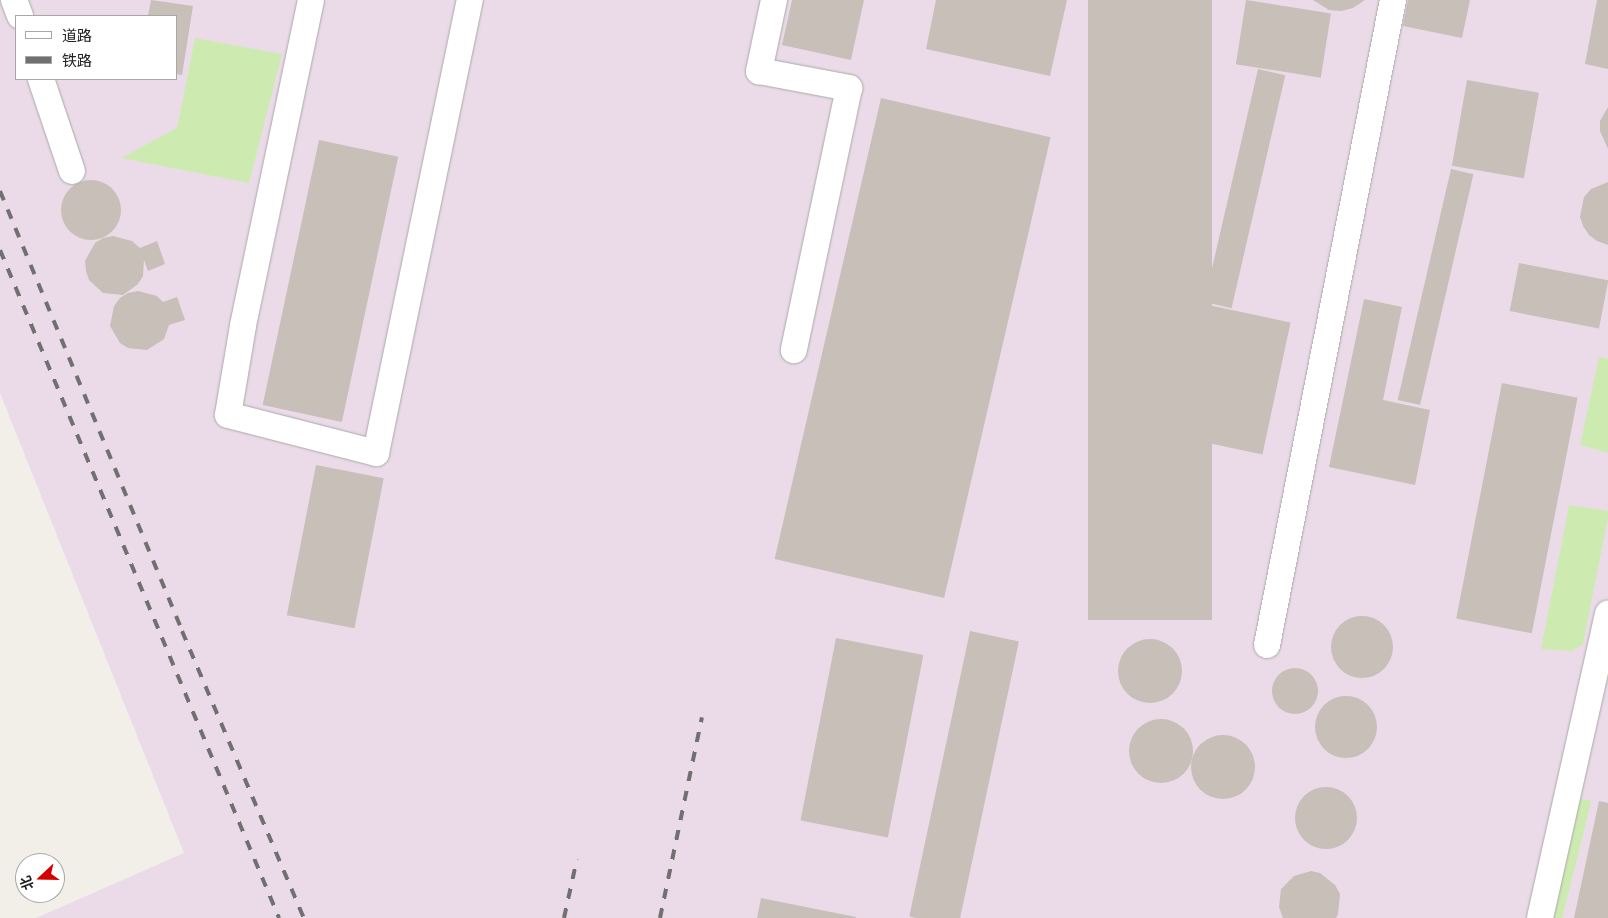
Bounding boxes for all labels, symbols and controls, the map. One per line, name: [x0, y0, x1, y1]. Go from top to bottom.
legend: [15, 15, 178, 80]
text: 道路: [62, 26, 92, 45]
text: 铁路: [62, 51, 92, 70]
north arrow: [15, 853, 65, 903]
text: 北: [16, 873, 38, 893]

